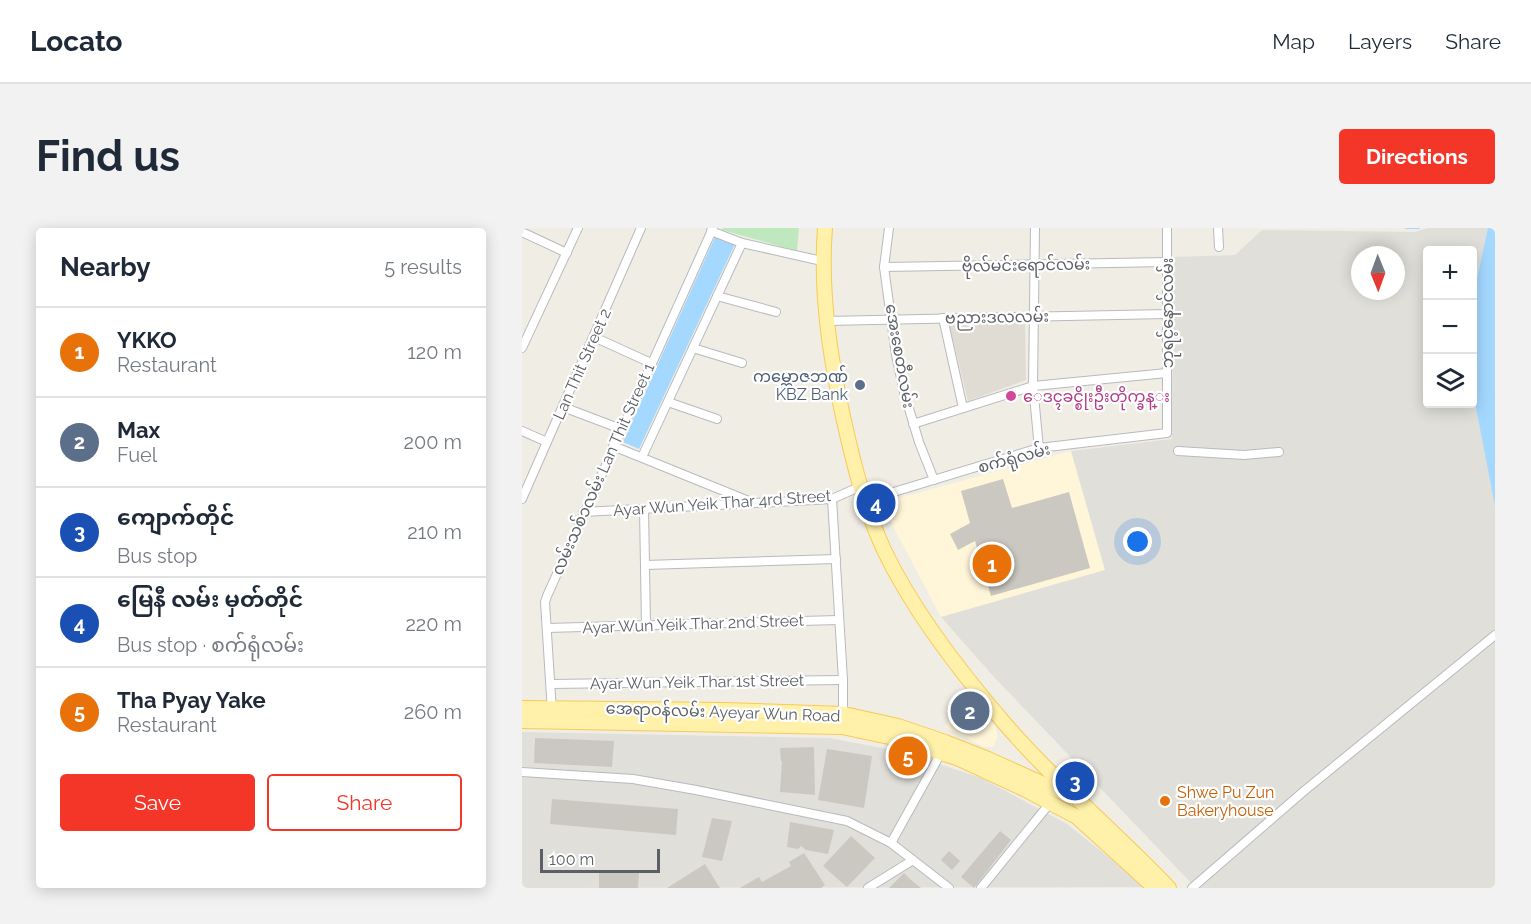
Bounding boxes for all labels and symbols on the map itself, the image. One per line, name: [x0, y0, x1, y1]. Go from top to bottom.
north arrow: [1351, 246, 1405, 300]
street label: ဗိုလ်မင်းရောင်လမ်း: [962, 252, 1091, 281]
street label: ဘုရင့်နောင်လမ်း: [1156, 258, 1182, 368]
street label: အေးစေတီလမ်း: [881, 302, 920, 410]
street label: Lan Thit Street 2: [549, 305, 615, 423]
street label: ဗညားဒလလမ်း: [945, 305, 1049, 331]
street label: လမ်းသစ်၁လမ်း Lan Thit Street 1: [546, 359, 658, 578]
place label: ကမ္ဘောဇဘဏ် KBZ Bank: [753, 365, 849, 404]
marker: ကမ္ဘောဇဘဏ် KBZ Bank: [853, 378, 867, 392]
place label: ေဒၚခင္စိုးဦးတိုက္ခန္း: [1023, 385, 1170, 411]
marker: ေဒၚခင္စိုးဦးတိုက္ခန္း: [1004, 389, 1018, 403]
street label: စက်ရုံလမ်း: [975, 437, 1053, 482]
pin: 4: [856, 480, 896, 526]
street label: Ayar Wun Yeik Thar 4rd Street: [612, 486, 832, 520]
your location: [1123, 527, 1152, 556]
pin: 1: [972, 542, 1012, 586]
street label: Ayar Wun Yeik Thar 2nd Street: [582, 611, 805, 637]
street label: Ayar Wun Yeik Thar 1st Street: [590, 671, 805, 693]
pin: 2: [950, 688, 990, 734]
street label: အေရာဝန်လမ်း Ayeyar Wun Road: [605, 696, 841, 730]
pin: 5: [888, 734, 928, 778]
pin: 3: [1056, 758, 1094, 804]
place label: Shwe Pu Zun Bakeryhouse: [1177, 783, 1274, 820]
marker: Shwe Pu Zun Bakeryhouse: [1158, 794, 1172, 808]
scale bar: [540, 846, 660, 874]

